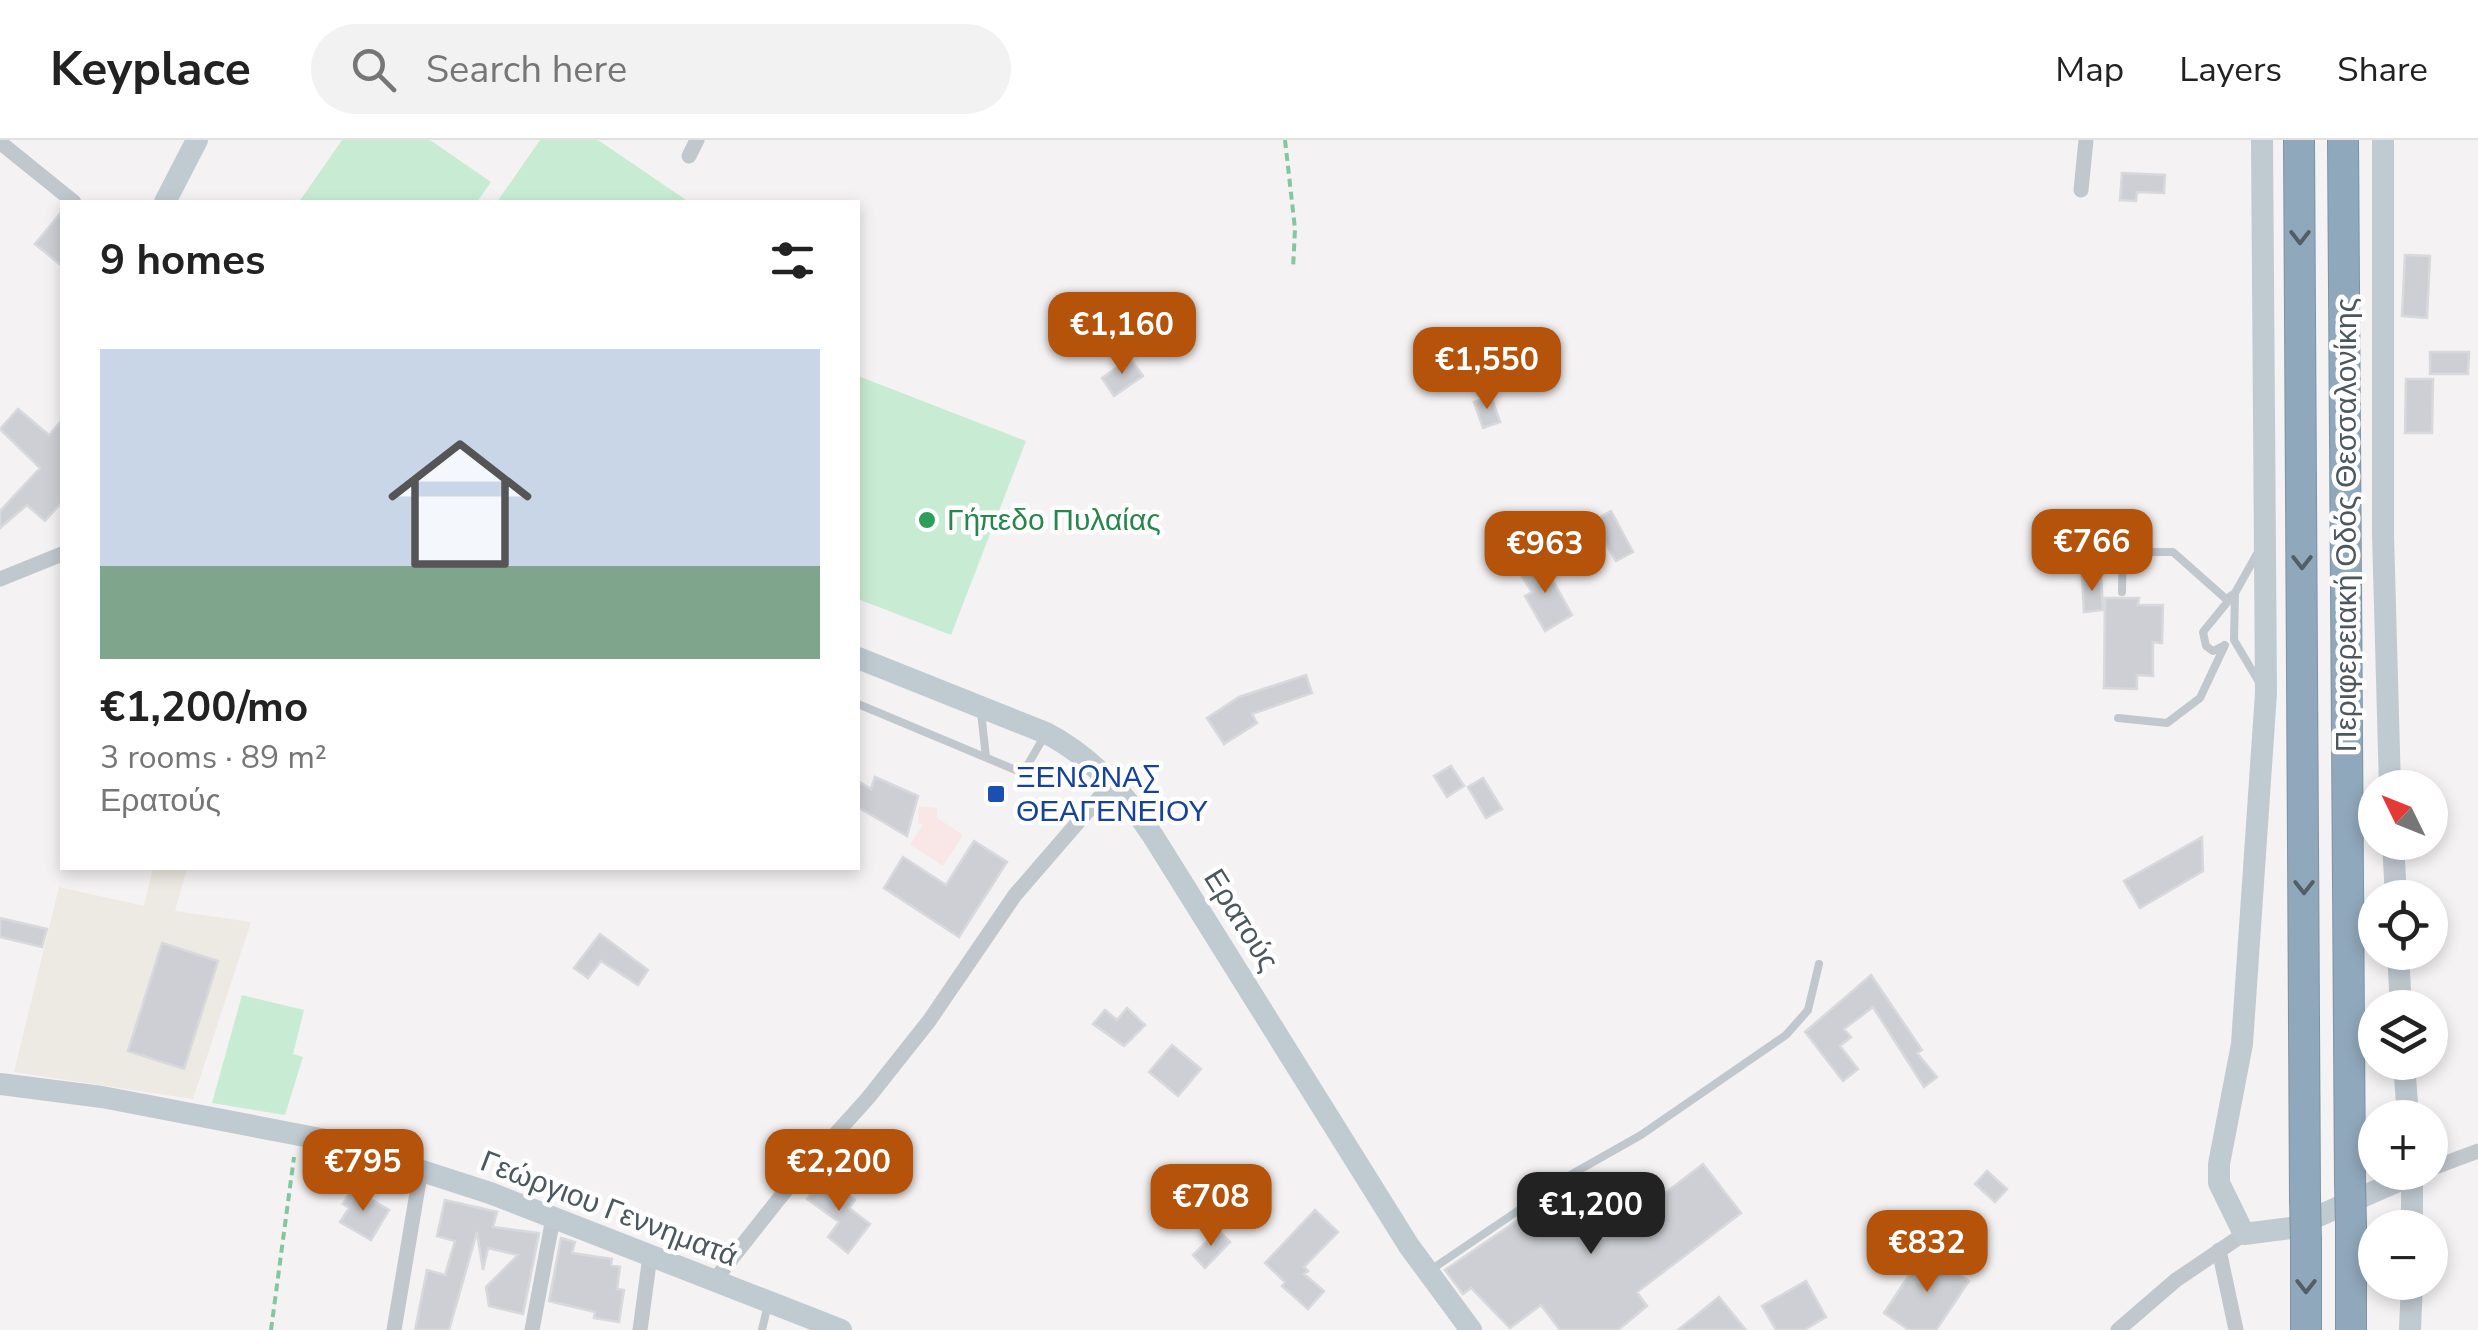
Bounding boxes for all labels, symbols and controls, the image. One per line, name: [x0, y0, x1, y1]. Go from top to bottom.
search box: [311, 24, 1011, 114]
text: Keyplace: [50, 36, 251, 102]
icon: search: [346, 42, 401, 97]
text: Search here: [426, 44, 627, 95]
text: Map: [2055, 46, 2124, 93]
text: Layers: [2179, 46, 2282, 93]
text: Share: [2337, 46, 2428, 93]
one-way arrow: [2289, 230, 2311, 246]
text: 9 homes: [100, 232, 265, 289]
icon: filters: [765, 233, 820, 288]
pin: €1,160: [1041, 292, 1203, 377]
street label: Περιφερειακή Οδός Θεσσαλονίκης: [2326, 298, 2367, 752]
text: €1,160: [1070, 303, 1174, 346]
pin: €1,550: [1406, 327, 1568, 412]
text: €1,550: [1435, 338, 1539, 381]
icon: home: [370, 414, 550, 594]
place label: Γήπεδο Πυλαίας: [947, 500, 1161, 541]
marker: Γήπεδο Πυλαίας: [916, 509, 938, 531]
pin: €766: [2033, 509, 2151, 594]
pin: €963: [1486, 511, 1604, 596]
text: €766: [2054, 520, 2130, 563]
text: €963: [1507, 522, 1583, 565]
one-way arrow: [2291, 555, 2312, 571]
text: €1,200/mo: [100, 679, 308, 736]
text: 3 rooms · 89 m²: [100, 736, 327, 779]
place label: ΞΕΝΩΝΑΣ ΘΕΑΓΕΝΕΙΟΥ: [1016, 757, 1208, 832]
north arrow: [2358, 770, 2448, 860]
map controls: [2358, 770, 2448, 1300]
text: Ερατούς: [100, 779, 221, 822]
marker: ΞΕΝΩΝΑΣ ΘΕΑΓΕΝΕΙΟΥ: [985, 783, 1007, 805]
street label: Ερατούς: [1194, 861, 1288, 979]
one-way arrow: [2293, 880, 2314, 896]
button: locate: [2358, 880, 2448, 970]
button: layers: [2358, 990, 2448, 1080]
button: +: [2358, 1100, 2448, 1190]
pin: €795: [304, 1129, 422, 1214]
pin: €2,200: [758, 1129, 920, 1214]
text: €795: [325, 1140, 401, 1183]
text: €2,200: [787, 1140, 891, 1183]
street label: Γεώργιου Γεννηματά: [475, 1141, 743, 1277]
pin: €708: [1152, 1164, 1270, 1249]
pin: €1,200: [1510, 1172, 1672, 1257]
text: €708: [1173, 1175, 1249, 1218]
text: €1,200: [1539, 1183, 1643, 1226]
pin: €832: [1868, 1210, 1986, 1295]
button: −: [2358, 1210, 2448, 1300]
text: €832: [1889, 1221, 1965, 1264]
one-way arrow: [2295, 1278, 2317, 1294]

